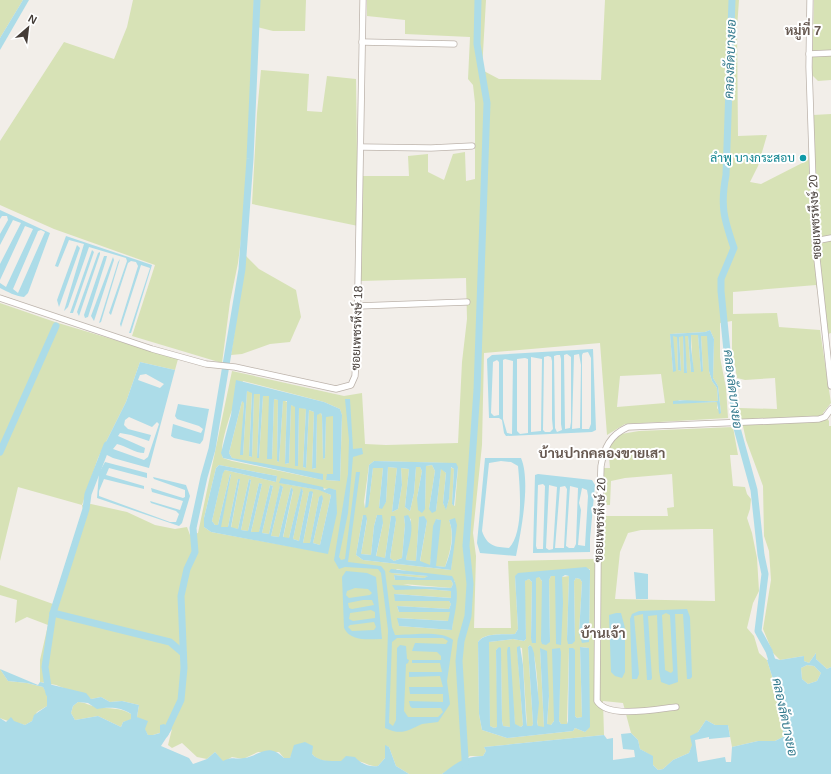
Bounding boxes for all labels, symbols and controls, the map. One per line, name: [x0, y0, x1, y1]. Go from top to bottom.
north arrow: [8, 8, 48, 48]
text: N: [26, 12, 39, 26]
water label: คลองลัดบางยอ: [721, 18, 739, 99]
district label: หมู่ที่ 7: [785, 18, 821, 41]
place label: ลำพู บางกระสอบ: [710, 151, 795, 166]
marker: ลำพู บางกระสอบ: [798, 153, 808, 163]
street label: ซอยเพชรหึงษ์ 20: [805, 174, 824, 260]
street label: ซอยเพชรหึงษ์ 18: [348, 285, 365, 371]
water label: คลองลัดบางยอ: [721, 348, 745, 430]
district label: บ้านปากคลองขายเสา: [539, 445, 665, 461]
street label: ซอยเพชรหึงษ์ 20: [591, 477, 608, 563]
district label: บ้านเจ้า: [580, 625, 626, 641]
water label: คลองลัดบางยอ: [769, 676, 801, 758]

